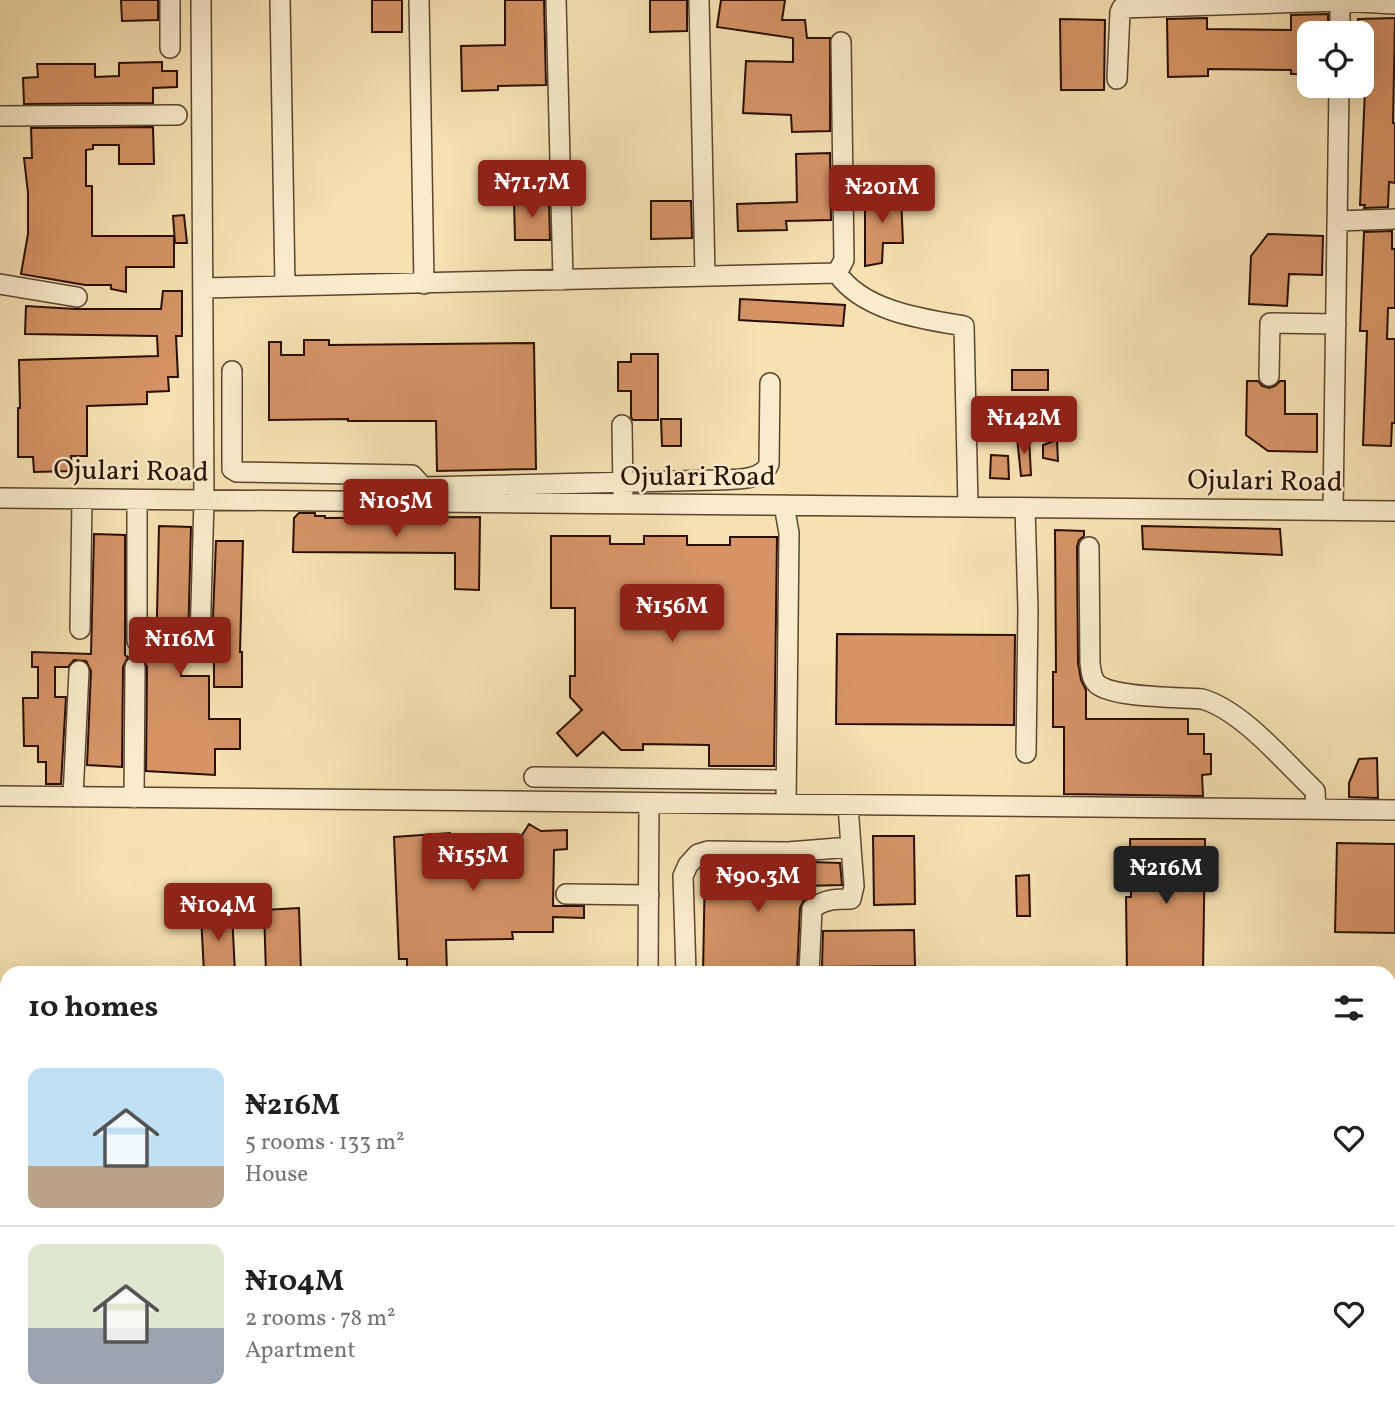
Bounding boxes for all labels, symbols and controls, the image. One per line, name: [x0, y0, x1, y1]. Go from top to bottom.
map controls: [1297, 21, 1374, 98]
button: locate: [1297, 21, 1374, 98]
pin: ₦71.7M: [475, 160, 589, 220]
pin: ₦201M: [833, 166, 931, 225]
text: ₦71.7M: [494, 167, 570, 199]
text: ₦201M: [845, 172, 919, 204]
pin: ₦142M: [975, 396, 1073, 456]
text: ₦142M: [987, 403, 1061, 435]
street label: Ojulari Road: [53, 451, 209, 493]
street label: Ojulari Road: [620, 458, 776, 497]
street label: Ojulari Road: [1187, 461, 1343, 503]
pin: ₦105M: [347, 480, 445, 539]
text: ₦105M: [359, 486, 433, 518]
pin: ₦156M: [623, 584, 721, 644]
text: ₦156M: [636, 591, 708, 623]
pin: ₦116M: [131, 618, 229, 677]
text: ₦116M: [145, 624, 215, 656]
pin: ₦155M: [424, 834, 522, 893]
text: ₦155M: [438, 840, 508, 872]
pin: ₦216M: [1117, 846, 1215, 906]
text: ₦216M: [1130, 853, 1202, 885]
pin: ₦90.3M: [701, 855, 815, 914]
text: ₦90.3M: [716, 861, 800, 893]
pin: ₦104M: [169, 884, 267, 943]
text: ₦104M: [180, 890, 256, 922]
text: 10 homes: [28, 987, 158, 1029]
icon: filters: [1330, 989, 1368, 1027]
text: ₦216M: [245, 1085, 340, 1127]
icon: home: [84, 1096, 168, 1180]
icon: heart: [1330, 1119, 1368, 1157]
text: 5 rooms · 133 m²: [245, 1127, 405, 1159]
text: House: [245, 1159, 308, 1191]
text: ₦104M: [245, 1261, 344, 1303]
icon: home: [84, 1272, 168, 1356]
icon: heart: [1330, 1295, 1368, 1333]
text: 2 rooms · 78 m²: [245, 1303, 396, 1335]
text: Apartment: [245, 1335, 356, 1367]

